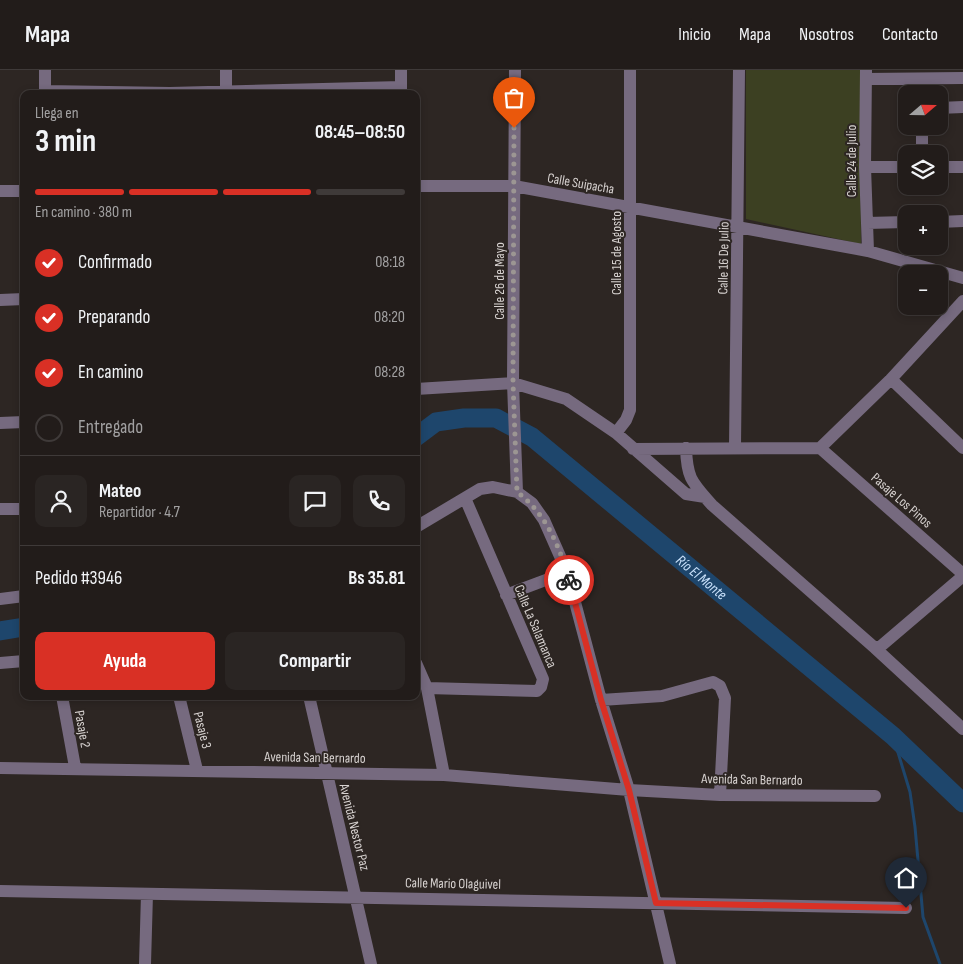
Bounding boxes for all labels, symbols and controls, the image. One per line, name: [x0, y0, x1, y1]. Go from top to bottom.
text: Mapa: [25, 20, 70, 49]
text: Inicio: [678, 24, 711, 45]
text: Mapa: [739, 24, 771, 45]
text: Nosotros: [799, 24, 854, 45]
text: Contacto: [882, 24, 938, 45]
pin: [493, 77, 535, 128]
icon: bag: [500, 84, 528, 112]
north arrow: [898, 85, 948, 135]
map controls: [898, 85, 948, 315]
text: Llega en: [35, 104, 79, 123]
text: 08:45–08:50: [315, 121, 405, 144]
text: 3 min: [35, 122, 96, 161]
street label: Calle 24 de Julio: [843, 125, 860, 197]
button: layers: [898, 145, 948, 195]
street label: Calle Suipacha: [546, 169, 616, 198]
text: En camino · 380 m: [35, 203, 132, 222]
button: +: [898, 205, 948, 255]
street label: Calle 15 de Agosto: [608, 211, 625, 295]
street label: Calle 16 De Julio: [714, 221, 733, 295]
street label: Calle 26 de Mayo: [491, 242, 508, 320]
icon: check: [35, 249, 63, 277]
text: Confirmado: [78, 251, 152, 274]
text: 08:18: [375, 253, 405, 272]
button: −: [898, 265, 948, 315]
icon: check: [35, 304, 63, 332]
text: Preparando: [78, 306, 150, 329]
text: 08:20: [374, 308, 405, 327]
icon: check: [35, 359, 63, 387]
text: En camino: [78, 361, 143, 384]
text: 08:28: [374, 363, 405, 382]
text: Entregado: [78, 416, 143, 439]
street label: Pasaje Los Pinos: [868, 469, 936, 531]
button: person: [35, 475, 87, 527]
button: chat: [289, 475, 341, 527]
button: phone: [353, 475, 405, 527]
text: Mateo: [99, 480, 141, 503]
text: Repartidor · 4.7: [99, 503, 180, 522]
water label: Río El Monte: [672, 551, 731, 604]
courier: [544, 555, 594, 605]
icon: bike: [555, 566, 583, 594]
text: Pedido #3946: [35, 567, 122, 590]
text: Bs 35.81: [348, 567, 405, 590]
street label: Calle La Salamanca: [510, 582, 561, 670]
button: Ayuda: [35, 632, 215, 690]
button: Compartir: [225, 632, 405, 690]
street label: Pasaje 2: [71, 709, 94, 749]
street label: Pasaje 3: [190, 710, 215, 751]
street label: Avenida San Bernardo: [263, 748, 366, 767]
street label: Avenida San Bernardo: [700, 770, 803, 789]
street label: Avenida Nestor Paz: [335, 781, 374, 872]
pin: [885, 857, 927, 908]
icon: home: [892, 864, 920, 892]
street label: Calle Mario Olaguivel: [405, 874, 501, 893]

